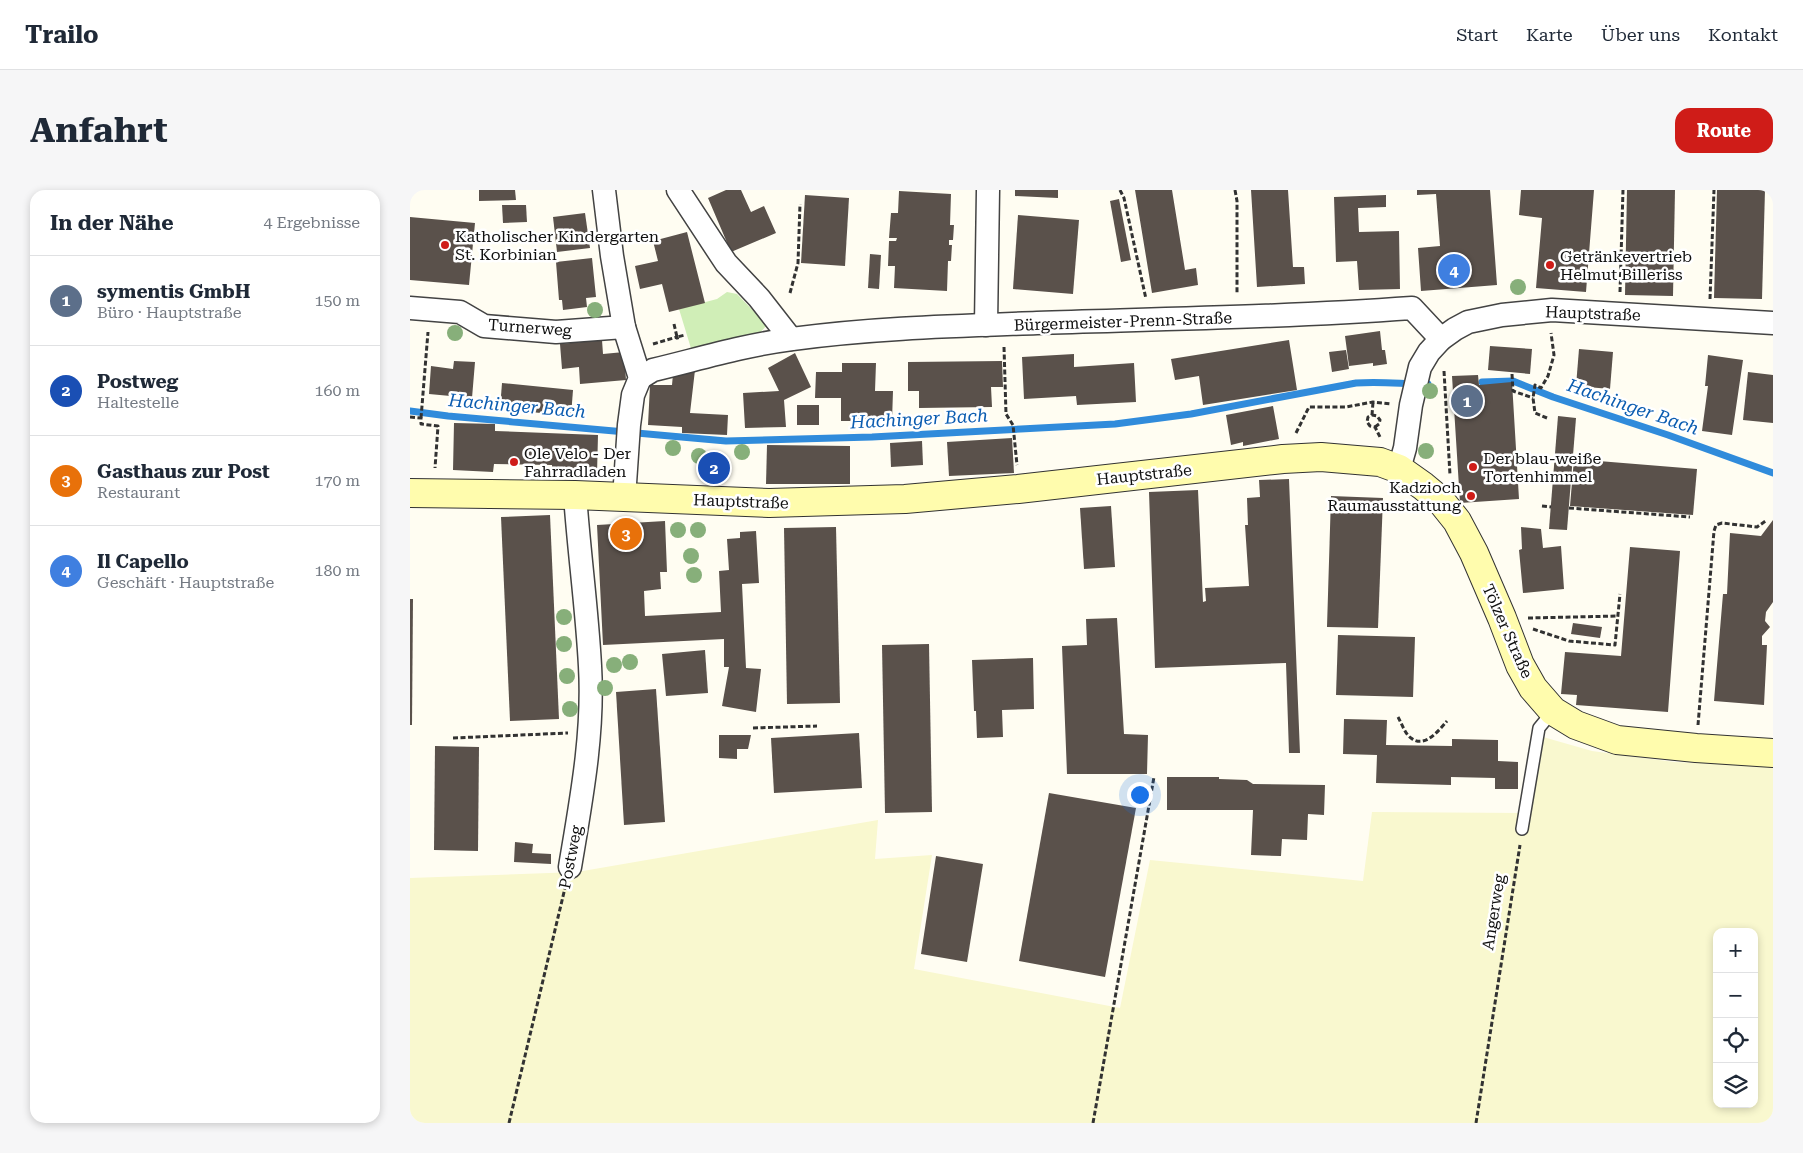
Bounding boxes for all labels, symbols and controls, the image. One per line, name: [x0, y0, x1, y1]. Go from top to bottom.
text: Trailo: [25, 21, 99, 49]
text: Start: [1456, 24, 1498, 45]
text: Karte: [1526, 24, 1573, 45]
text: Über uns: [1601, 24, 1680, 45]
text: Kontakt: [1708, 24, 1778, 45]
button: Route: [1675, 108, 1773, 153]
text: Anfahrt: [30, 110, 168, 151]
text: In der Nähe: [50, 211, 173, 235]
text: 4 Ergebnisse: [263, 213, 360, 232]
place label: Katholischer Kindergarten St. Korbinian: [455, 227, 659, 264]
marker: Katholischer Kindergarten St. Korbinian: [439, 239, 451, 251]
place label: Getränkevertrieb Helmut Billeriss: [1560, 247, 1692, 284]
pin: 4: [1438, 251, 1470, 289]
marker: Getränkevertrieb Helmut Billeriss: [1544, 259, 1556, 271]
text: symentis GmbH: [97, 280, 250, 303]
text: 1: [62, 291, 70, 310]
text: 150 m: [314, 291, 360, 310]
street label: Hauptstraße: [1545, 302, 1641, 325]
text: Büro · Hauptstraße: [97, 303, 242, 322]
street label: Bürgermeister-Prenn-Straße: [1014, 308, 1233, 335]
street label: Turnerweg: [487, 315, 573, 340]
text: Postweg: [97, 370, 178, 393]
water label: Hachinger Bach: [1564, 374, 1702, 439]
text: 2: [62, 381, 70, 400]
text: 160 m: [314, 381, 360, 400]
pin: 1: [1451, 382, 1483, 420]
water label: Hachinger Bach: [447, 389, 587, 422]
text: Haltestelle: [97, 393, 179, 412]
water label: Hachinger Bach: [849, 404, 988, 433]
place label: Ole Velo - Der Fahrradladen: [524, 444, 632, 481]
pin: 2: [698, 449, 730, 487]
place label: Der blau-weiße Tortenhimmel: [1483, 449, 1601, 486]
marker: Ole Velo - Der Fahrradladen: [508, 456, 520, 468]
text: Gasthaus zur Post: [97, 460, 270, 483]
street label: Hauptstraße: [1096, 460, 1193, 489]
marker: Der blau-weiße Tortenhimmel: [1467, 461, 1479, 473]
text: 3: [62, 471, 70, 490]
text: 170 m: [314, 471, 360, 490]
place label: Kadzioch Raumausstattung: [1327, 478, 1462, 515]
text: Restaurant: [97, 483, 180, 502]
street label: Hauptstraße: [693, 490, 789, 513]
marker: Kadzioch Raumausstattung: [1465, 490, 1477, 502]
pin: 3: [610, 515, 642, 553]
text: Il Capello: [97, 550, 189, 573]
text: 4: [62, 561, 70, 580]
text: 180 m: [314, 561, 360, 580]
text: Geschäft · Hauptstraße: [97, 573, 274, 592]
street label: Tölzer Straße: [1478, 581, 1537, 681]
your location: [1127, 782, 1153, 808]
street label: Postweg: [555, 823, 586, 890]
street label: Angerweg: [1478, 872, 1509, 951]
map controls: [1713, 928, 1758, 1108]
button: +: [1713, 928, 1758, 973]
button: −: [1713, 973, 1758, 1018]
button: locate: [1713, 1018, 1758, 1063]
button: layers: [1713, 1063, 1758, 1108]

